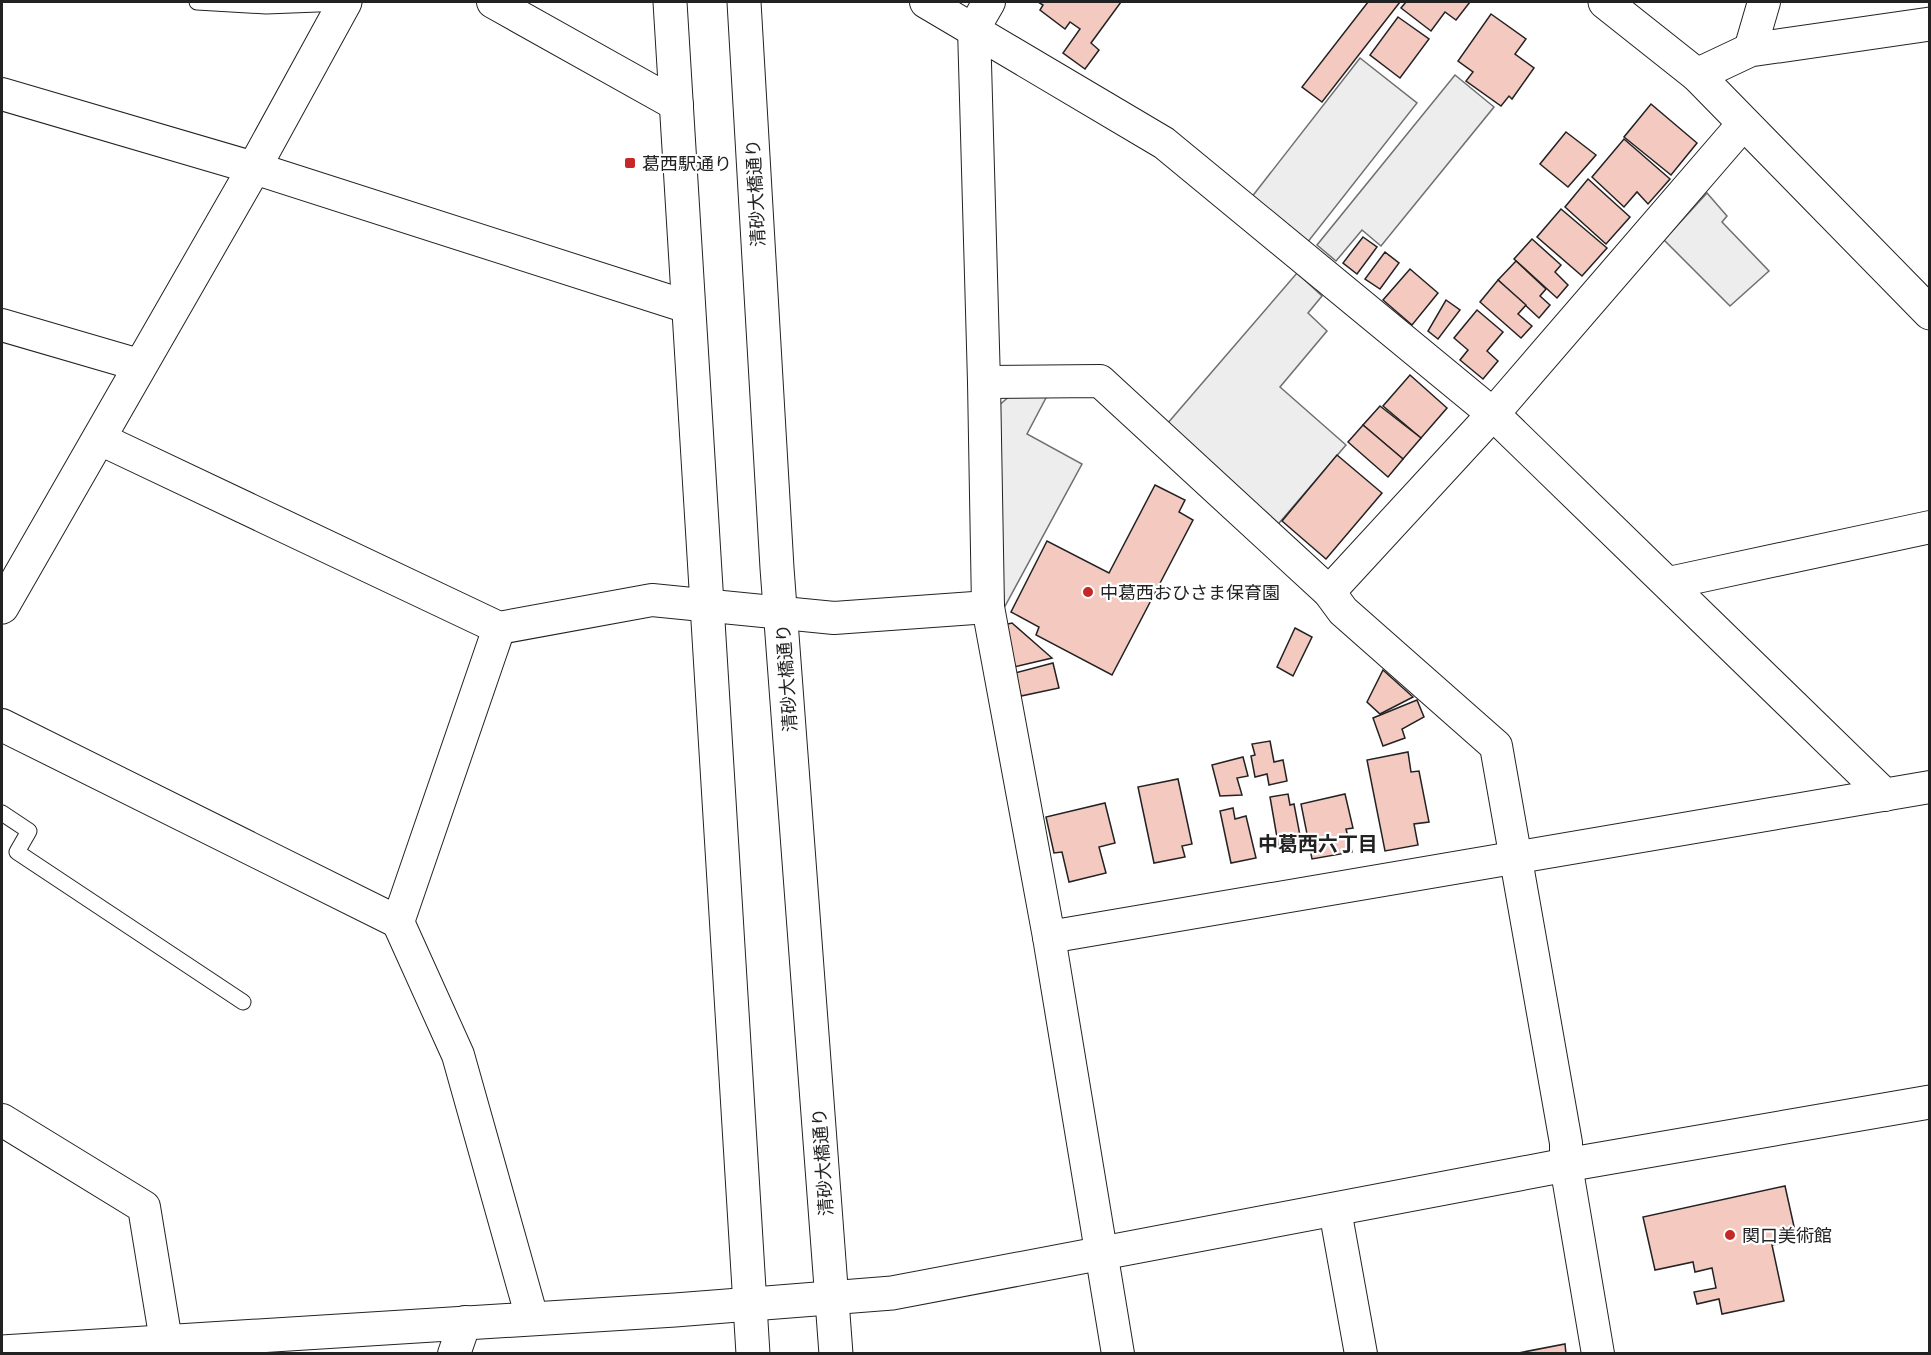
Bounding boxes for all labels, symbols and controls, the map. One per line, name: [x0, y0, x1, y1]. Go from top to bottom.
street label: 清砂大橋通り: [741, 138, 769, 248]
place label: 葛西駅通り: [642, 152, 732, 174]
marker: 葛西駅通り: [623, 156, 637, 170]
place label: 中葛西おひさま保育園: [1100, 581, 1280, 603]
marker: 中葛西おひさま保育園: [1081, 585, 1095, 599]
street label: 清砂大橋通り: [771, 623, 801, 733]
district label: 中葛西六丁目: [1258, 831, 1378, 855]
street label: 清砂大橋通り: [807, 1107, 837, 1217]
place label: 関口美術館: [1742, 1224, 1832, 1246]
marker: 関口美術館: [1723, 1228, 1737, 1242]

